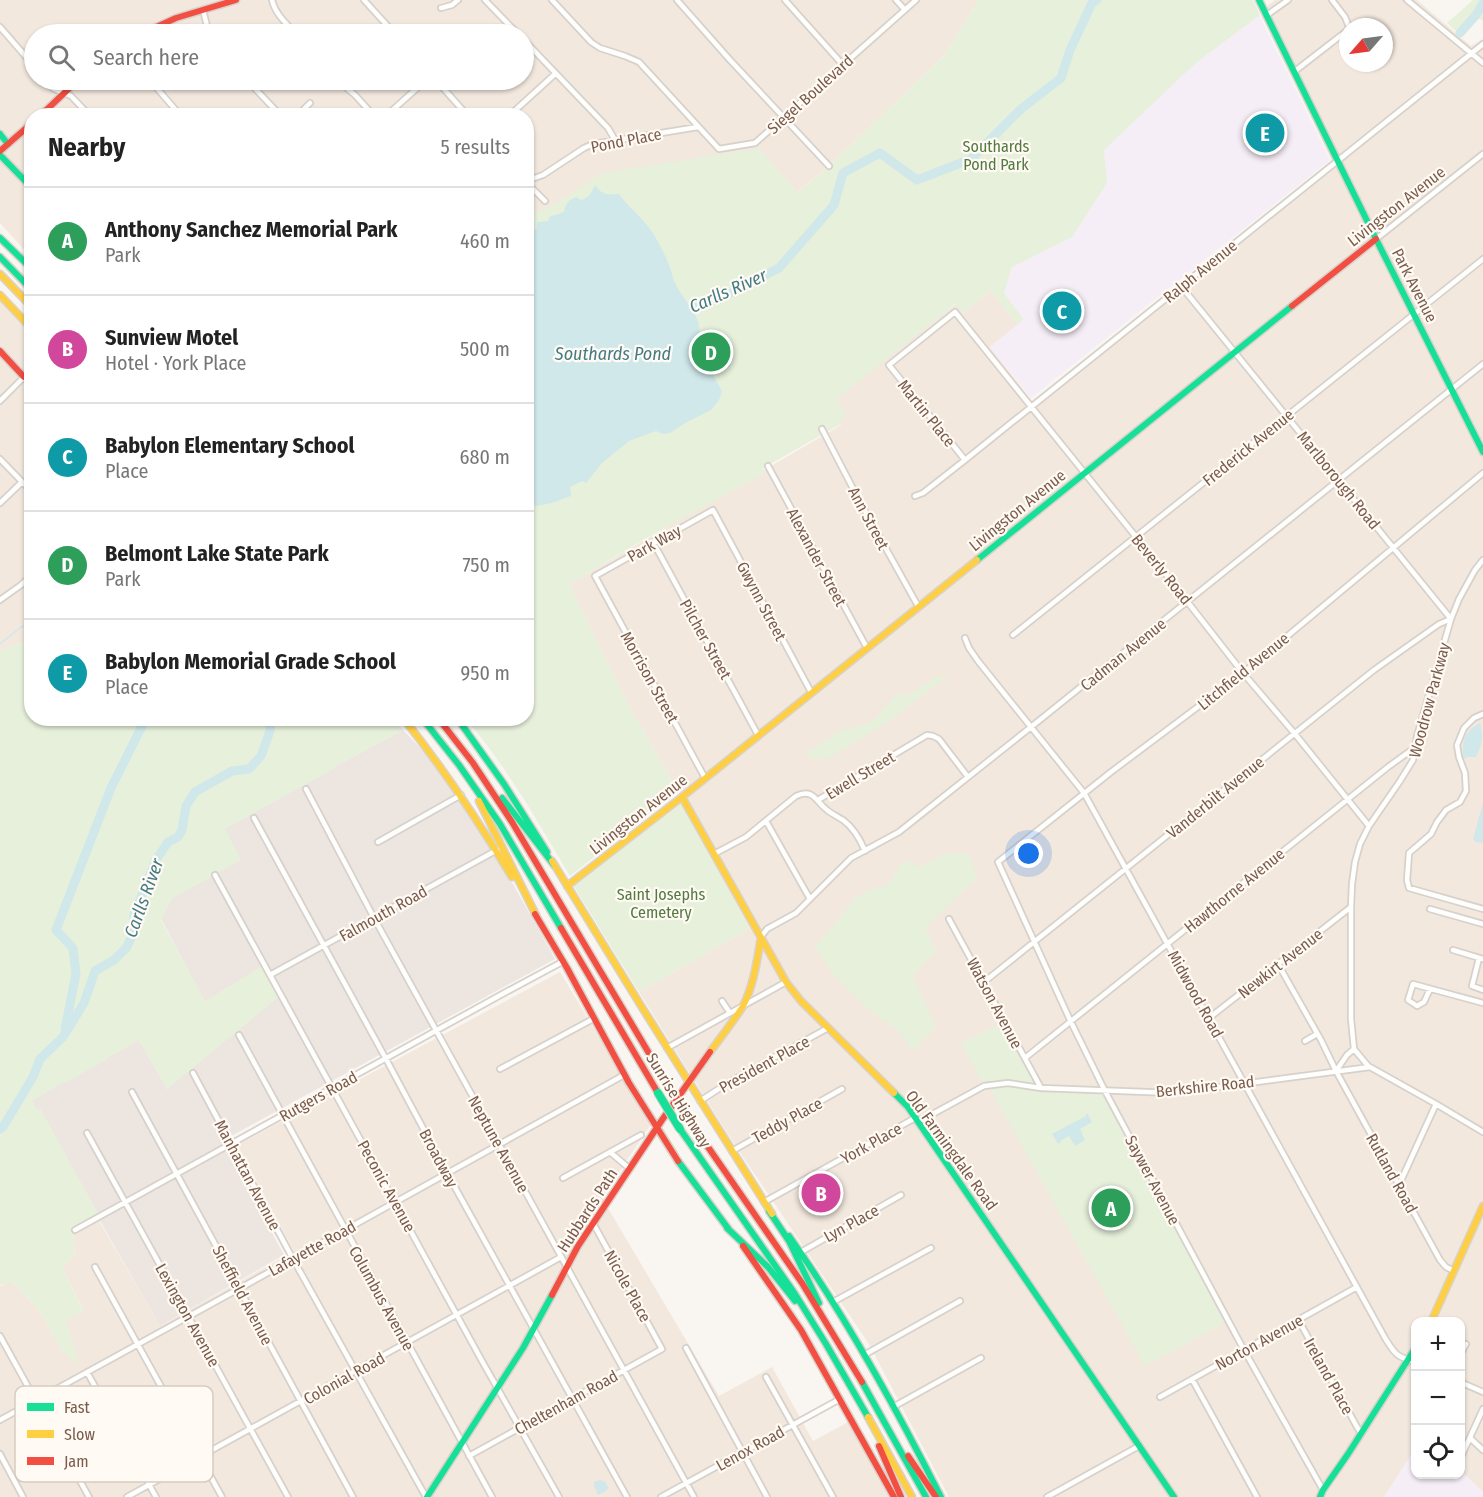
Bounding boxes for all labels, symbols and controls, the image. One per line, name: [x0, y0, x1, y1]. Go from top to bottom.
north arrow: [1339, 18, 1393, 72]
search box: [24, 24, 534, 90]
icon: search: [45, 41, 78, 74]
text: Search here: [93, 44, 199, 71]
street label: Siegel Boulevard: [763, 51, 857, 138]
pin: E: [1246, 110, 1284, 156]
street label: Pond Place: [589, 124, 663, 157]
text: Nearby: [48, 132, 125, 163]
text: 5 results: [440, 135, 510, 159]
park label: Southards Pond Park: [963, 137, 1030, 174]
street label: Livingston Avenue: [1344, 162, 1449, 250]
text: Anthony Sanchez Memorial Park: [105, 216, 397, 243]
text: A: [62, 229, 73, 253]
text: 460 m: [460, 229, 510, 253]
street label: Ralph Avenue: [1160, 236, 1241, 307]
text: Park: [105, 243, 141, 267]
street label: Park Avenue: [1388, 245, 1441, 325]
water label: Carlls River: [686, 264, 771, 318]
pin: C: [1042, 288, 1082, 334]
text: Sunview Motel: [105, 324, 238, 351]
pin: D: [692, 330, 730, 374]
text: B: [62, 337, 73, 361]
text: 500 m: [460, 337, 510, 361]
water label: Southards Pond: [554, 343, 672, 365]
text: Hotel · York Place: [105, 351, 246, 375]
street label: Martin Place: [894, 376, 960, 451]
street label: Frederick Avenue: [1199, 405, 1298, 490]
street label: Marlborough Road: [1293, 427, 1384, 533]
text: Babylon Elementary School: [105, 432, 355, 459]
text: C: [62, 445, 73, 469]
text: 680 m: [460, 445, 510, 469]
text: Place: [105, 459, 148, 483]
street label: Livingston Avenue: [965, 466, 1069, 555]
street label: Ann Street: [844, 484, 893, 554]
street label: Alexander Street: [783, 505, 851, 610]
street label: Park Way: [624, 521, 685, 566]
street label: Beverly Road: [1127, 530, 1196, 608]
text: Belmont Lake State Park: [105, 540, 329, 567]
text: D: [62, 553, 73, 577]
text: 750 m: [463, 553, 510, 577]
street label: Gwynn Street: [733, 558, 791, 645]
text: Park: [105, 567, 141, 591]
street label: Pilcher Street: [676, 596, 736, 683]
street label: Cadman Avenue: [1077, 614, 1170, 695]
street label: Morrison Street: [617, 628, 683, 727]
street label: Litchfield Avenue: [1194, 629, 1293, 714]
street label: Woodrow Parkway: [1405, 640, 1454, 760]
text: Babylon Memorial Grade School: [105, 648, 396, 675]
text: E: [63, 661, 72, 685]
text: 950 m: [461, 661, 510, 685]
text: Place: [105, 675, 148, 699]
street label: Ewell Street: [822, 747, 899, 803]
street label: Vanderbilt Avenue: [1163, 752, 1268, 842]
street label: Livingston Avenue: [586, 770, 691, 858]
your location: [1014, 839, 1043, 868]
street label: Hawthorne Avenue: [1180, 844, 1288, 937]
water label: Carlls River: [120, 855, 169, 941]
street label: Falmouth Road: [336, 881, 431, 945]
park label: Saint Josephs Cemetery: [617, 885, 705, 922]
street label: Newkirt Avenue: [1234, 924, 1327, 1002]
street label: Midwood Road: [1164, 947, 1227, 1041]
street label: Watson Avenue: [963, 955, 1026, 1052]
street label: President Place: [716, 1032, 813, 1097]
street label: Sunrise Highway: [642, 1050, 716, 1152]
street label: Rutgers Road: [276, 1067, 361, 1126]
street label: Berkshire Road: [1155, 1072, 1255, 1101]
street label: Old Farmingdale Road: [902, 1087, 1001, 1214]
street label: Neptune Avenue: [464, 1092, 533, 1196]
street label: Teddy Place: [749, 1093, 826, 1147]
street label: Manhattan Avenue: [210, 1117, 285, 1234]
street label: York Place: [837, 1119, 905, 1168]
street label: Broadway: [415, 1126, 462, 1192]
street label: Rutland Road: [1362, 1130, 1421, 1216]
street label: Saywer Avenue: [1121, 1132, 1184, 1228]
street label: Peconic Avenue: [354, 1137, 420, 1235]
street label: Hubbards Path: [553, 1165, 622, 1256]
pin: B: [802, 1170, 840, 1216]
pin: A: [1092, 1186, 1130, 1230]
street label: Lyn Place: [820, 1201, 882, 1246]
street label: Lafayette Road: [265, 1217, 359, 1280]
street label: Sheffield Avenue: [208, 1242, 277, 1348]
street label: Columbus Avenue: [345, 1243, 418, 1354]
street label: Nicole Place: [600, 1247, 655, 1326]
street label: Lexington Avenue: [151, 1260, 224, 1370]
street label: Norton Avenue: [1212, 1310, 1307, 1374]
map controls: [1411, 1317, 1465, 1479]
button: +: [1411, 1317, 1465, 1371]
street label: Ireland Place: [1300, 1335, 1357, 1418]
street label: Colonial Road: [300, 1348, 388, 1409]
street label: Cheltenham Road: [511, 1366, 621, 1439]
button: −: [1411, 1371, 1465, 1425]
legend: [15, 1386, 213, 1482]
text: Fast: [64, 1398, 91, 1417]
street label: Lenox Road: [713, 1422, 788, 1475]
text: Slow: [64, 1425, 95, 1444]
button: locate: [1411, 1425, 1465, 1479]
text: Jam: [64, 1452, 89, 1471]

